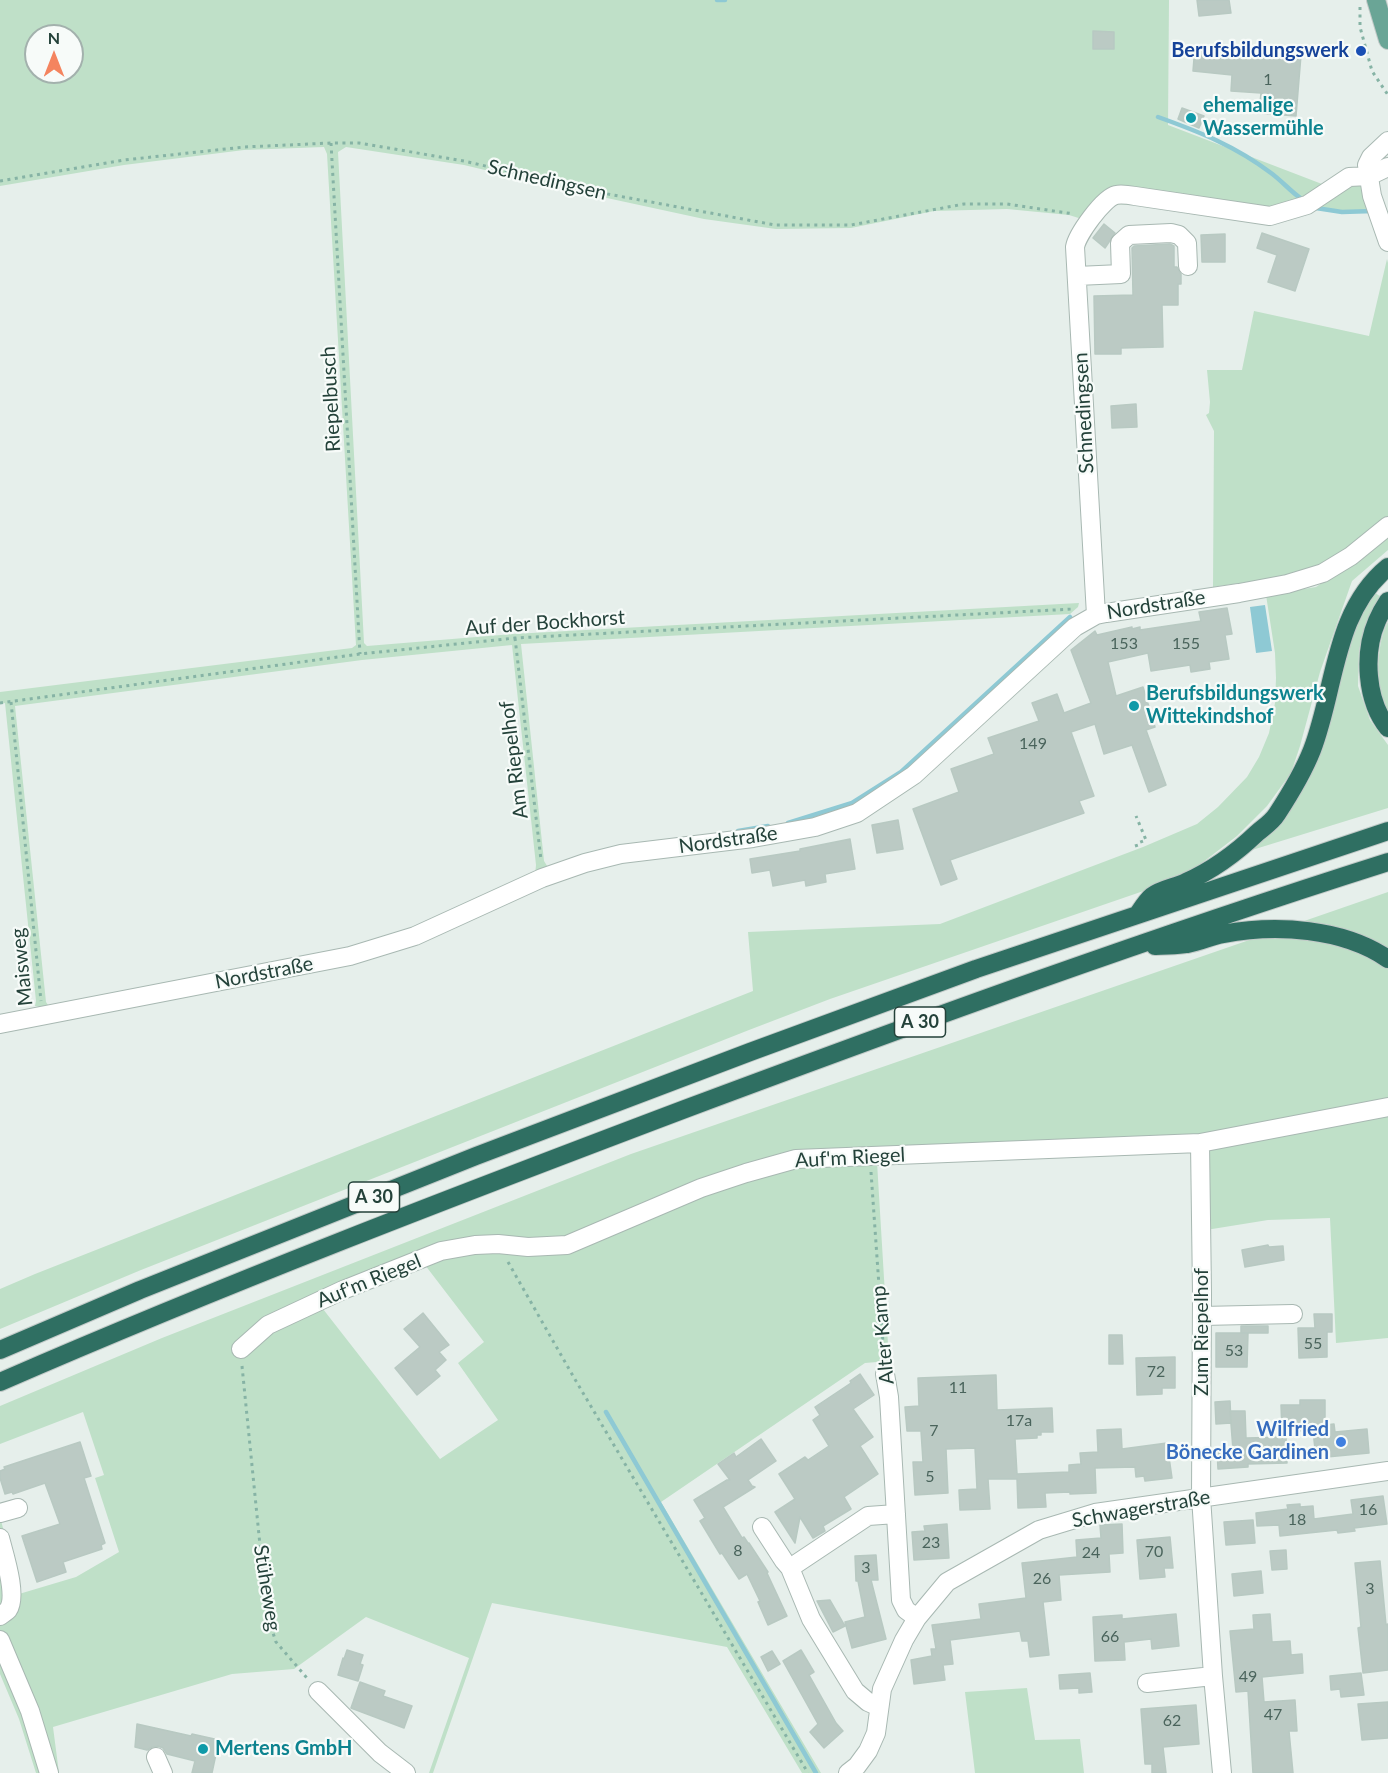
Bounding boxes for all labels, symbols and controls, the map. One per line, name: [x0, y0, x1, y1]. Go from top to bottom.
north arrow: [24, 24, 84, 84]
text: N: [48, 28, 60, 47]
place label: Berufsbildungswerk: [1171, 39, 1349, 63]
marker: Berufsbildungswerk: [1354, 44, 1368, 58]
house number: 1: [1263, 70, 1273, 90]
place label: ehemalige Wassermühle: [1203, 94, 1324, 141]
marker: ehemalige Wassermühle: [1184, 111, 1198, 125]
street label: Schnedingsen: [485, 155, 609, 205]
street label: Riepelbusch: [316, 345, 346, 453]
street label: Schnedingsen: [1069, 352, 1099, 474]
street label: Nordstraße: [1105, 585, 1207, 625]
street label: Auf der Bockhorst: [464, 605, 626, 641]
house number: 153: [1110, 634, 1138, 654]
house number: 155: [1172, 634, 1200, 654]
place label: Berufsbildungswerk Wittekindshof: [1146, 682, 1324, 729]
marker: Berufsbildungswerk Wittekindshof: [1127, 699, 1141, 713]
street label: Am Riepelhof: [495, 700, 533, 820]
house number: 149: [1019, 734, 1047, 754]
street label: Nordstraße: [677, 821, 779, 859]
street label: Maisweg: [6, 927, 38, 1007]
street label: Nordstraße: [213, 952, 315, 994]
road number: A 30: [894, 1007, 946, 1037]
street label: Auf'm Riegel: [794, 1143, 906, 1173]
road number: A 30: [348, 1182, 400, 1212]
street label: Auf'm Riegel: [313, 1249, 425, 1313]
street label: Zum Riepelhof: [1190, 1268, 1214, 1396]
street label: Alter Kamp: [867, 1285, 899, 1385]
house number: 55: [1304, 1334, 1322, 1354]
house number: 53: [1225, 1341, 1243, 1361]
house number: 72: [1147, 1362, 1165, 1382]
house number: 11: [949, 1378, 967, 1398]
house number: 17a: [1006, 1411, 1032, 1431]
place label: Wilfried Bönecke Gardinen: [1166, 1418, 1329, 1465]
house number: 7: [929, 1421, 939, 1441]
marker: Wilfried Bönecke Gardinen: [1334, 1435, 1348, 1449]
house number: 5: [925, 1467, 935, 1487]
street label: Schwagerstraße: [1070, 1485, 1212, 1533]
house number: 16: [1359, 1500, 1377, 1520]
house number: 18: [1288, 1510, 1306, 1530]
house number: 23: [922, 1533, 940, 1553]
house number: 8: [733, 1541, 743, 1561]
house number: 70: [1145, 1542, 1163, 1562]
street label: Stüheweg: [248, 1543, 286, 1633]
house number: 24: [1082, 1543, 1100, 1563]
house number: 3: [861, 1558, 871, 1578]
house number: 26: [1033, 1569, 1051, 1589]
house number: 3: [1365, 1579, 1375, 1599]
house number: 66: [1101, 1627, 1119, 1647]
house number: 49: [1239, 1667, 1257, 1687]
house number: 47: [1264, 1705, 1282, 1725]
house number: 62: [1163, 1711, 1181, 1731]
place label: Mertens GmbH: [215, 1737, 352, 1761]
marker: Mertens GmbH: [196, 1742, 210, 1756]

